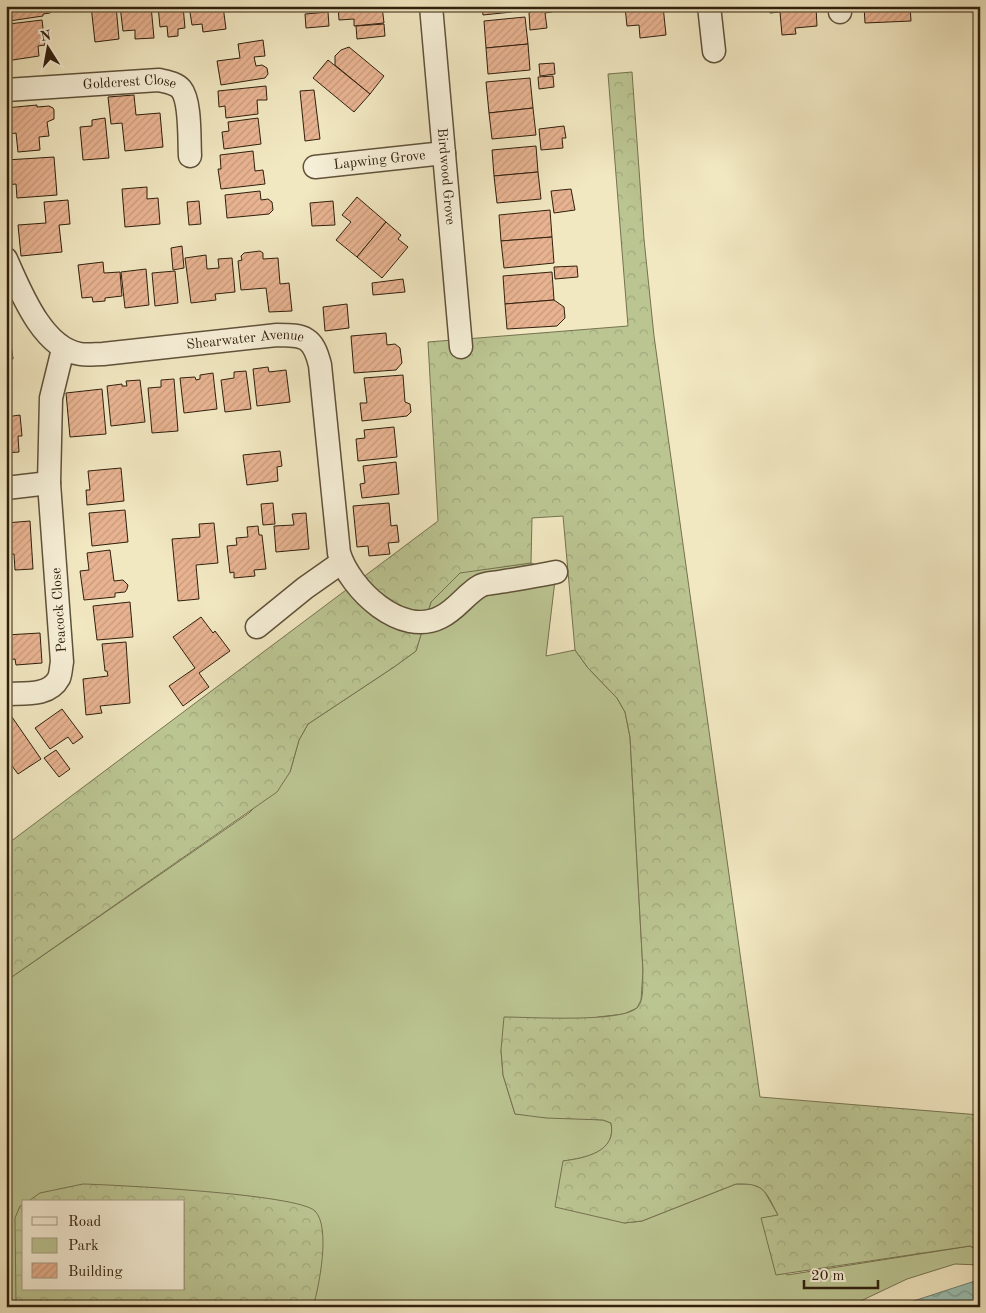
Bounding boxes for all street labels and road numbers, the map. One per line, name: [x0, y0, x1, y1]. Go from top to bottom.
street label: Goldcrest Close: [82, 73, 179, 92]
street label: Birdwood Grove: [435, 127, 457, 225]
street label: Lapwing Grove: [333, 148, 426, 172]
street label: Shearwater Avenue: [186, 328, 306, 352]
street label: Peacock Close: [49, 567, 69, 653]

